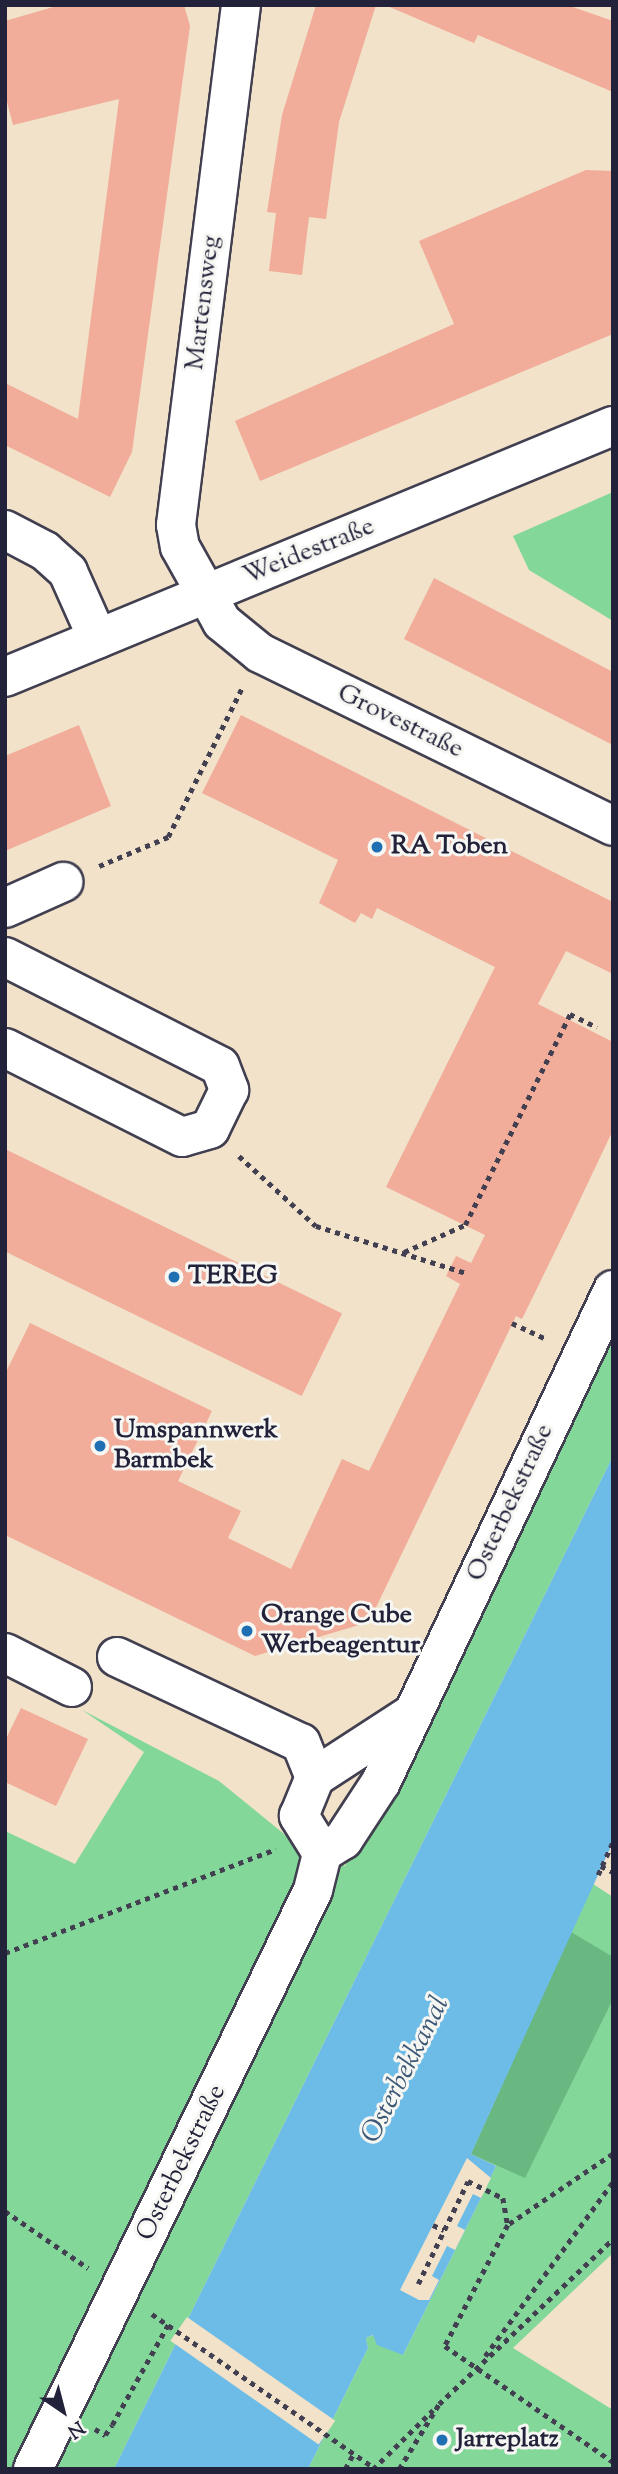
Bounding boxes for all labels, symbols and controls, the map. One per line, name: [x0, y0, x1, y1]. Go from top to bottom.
street label: Martensweg: [180, 234, 228, 372]
street label: Weidestraße: [239, 512, 379, 592]
street label: Grovestraße: [332, 678, 468, 766]
place label: RA Toben: [391, 831, 508, 863]
marker: RA Toben: [369, 839, 385, 855]
place label: TEREG: [188, 1261, 278, 1293]
marker: TEREG: [166, 1269, 182, 1285]
place label: Umspannwerk Barmbek: [114, 1415, 278, 1476]
street label: Osterbekstraße: [461, 1419, 561, 1587]
marker: Umspannwerk Barmbek: [92, 1438, 108, 1454]
place label: Orange Cube Werbeagentur: [261, 1600, 420, 1662]
marker: Orange Cube Werbeagentur: [239, 1623, 255, 1639]
water label: Osterbekkanal: [355, 1991, 457, 2149]
street label: Osterbekstraße: [131, 2080, 233, 2246]
north arrow: [28, 2376, 98, 2446]
text: N: [61, 2413, 89, 2444]
place label: Jarreplatz: [456, 2424, 559, 2456]
marker: Jarreplatz: [434, 2432, 450, 2448]

